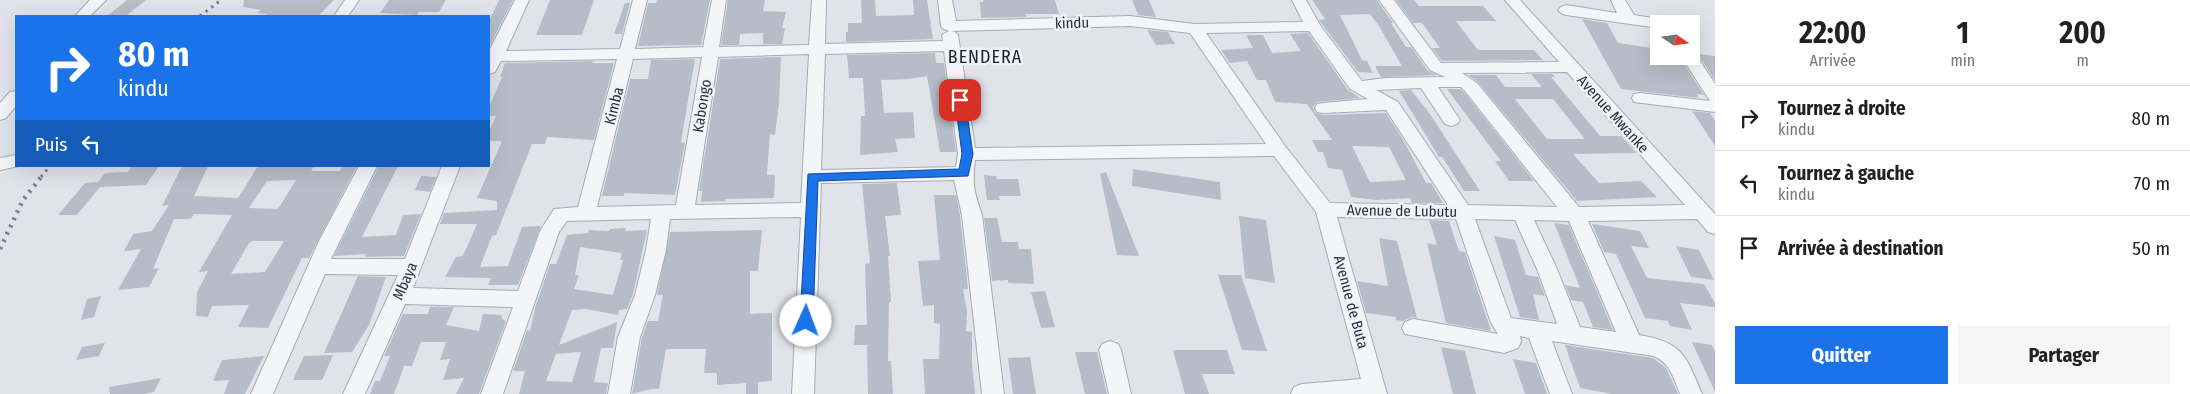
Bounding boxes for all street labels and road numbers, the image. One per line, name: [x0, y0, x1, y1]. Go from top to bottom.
street label: kindu: [1054, 13, 1090, 33]
street label: Avenue Mwanke: [1573, 71, 1653, 157]
street label: Kabongo: [689, 78, 715, 134]
street label: Kimba: [601, 85, 627, 127]
street label: Avenue de Lubutu: [1347, 201, 1457, 221]
street label: Avenue de Buta: [1330, 253, 1372, 351]
street label: Mbaya: [389, 259, 421, 303]

